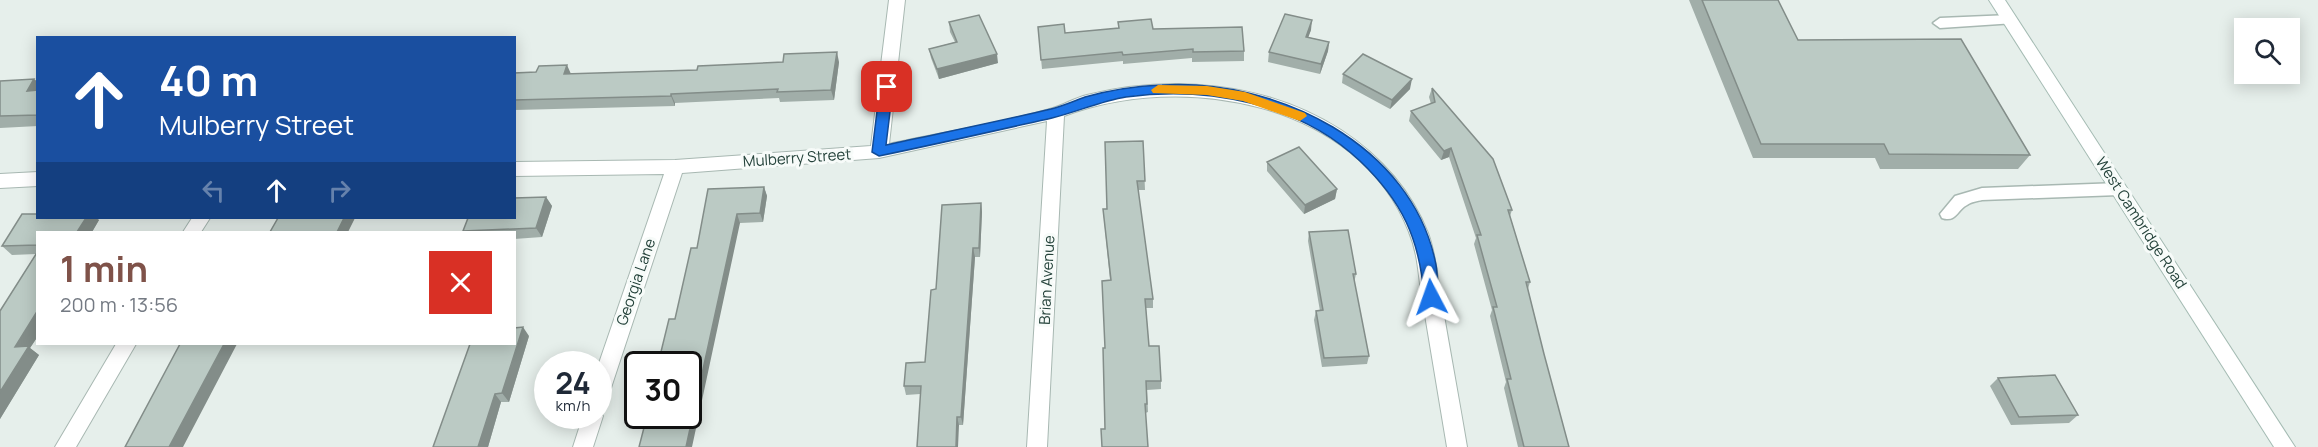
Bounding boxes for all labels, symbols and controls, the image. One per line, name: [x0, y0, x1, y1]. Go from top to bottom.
map controls: [2234, 18, 2300, 84]
button: search: [2234, 18, 2300, 84]
text: 40 m: [159, 51, 258, 109]
icon: ahead: [60, 60, 138, 138]
pin: [861, 61, 912, 112]
icon: arrive: [870, 70, 903, 103]
text: Mulberry Street: [159, 106, 354, 143]
street label: Mulberry Street: [742, 143, 852, 172]
street label: West Cambridge Road: [2091, 153, 2192, 293]
icon: left: [197, 174, 230, 207]
icon: ahead: [260, 174, 293, 207]
icon: right: [323, 174, 356, 207]
street label: Brian Avenue: [1034, 234, 1059, 325]
street label: Georgia Lane: [611, 235, 660, 328]
text: 1 min: [60, 244, 148, 293]
button: close: [429, 251, 492, 314]
position arrow: [1399, 265, 1463, 329]
text: 200 m · 13:56: [60, 291, 178, 318]
speed limit sign: 30: [624, 351, 702, 429]
text: 24: [555, 362, 591, 403]
text: km/h: [556, 395, 590, 416]

